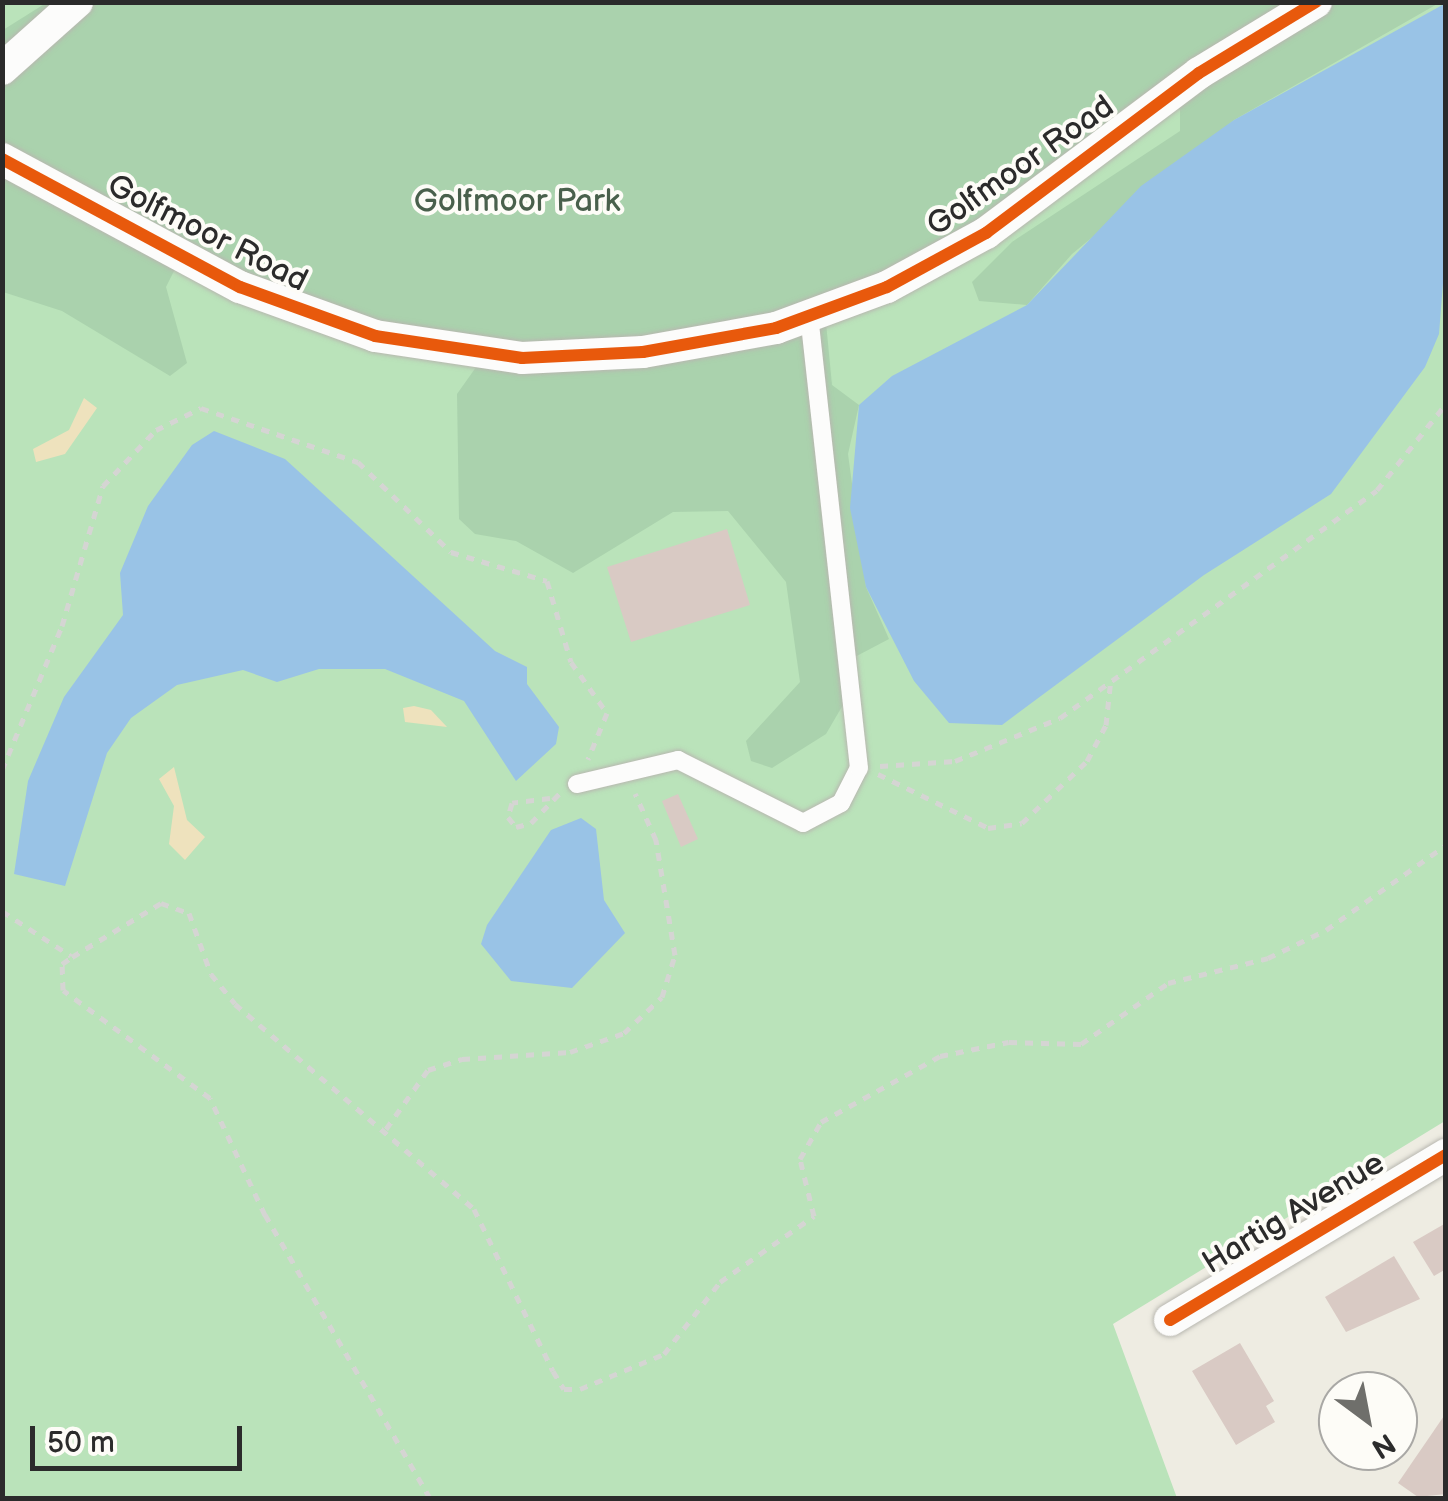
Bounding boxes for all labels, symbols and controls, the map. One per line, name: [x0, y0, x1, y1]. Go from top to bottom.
street label: Golfmoor Road: [920, 88, 1122, 246]
street label: Golfmoor Road: [100, 167, 314, 301]
park label: Golfmoor Park: [414, 183, 620, 221]
street label: Hartig Avenue: [1196, 1145, 1392, 1283]
north arrow: [1318, 1371, 1418, 1471]
scale bar: [35, 1406, 248, 1468]
text: 50 m: [47, 1425, 115, 1461]
text: N: [1365, 1426, 1401, 1465]

